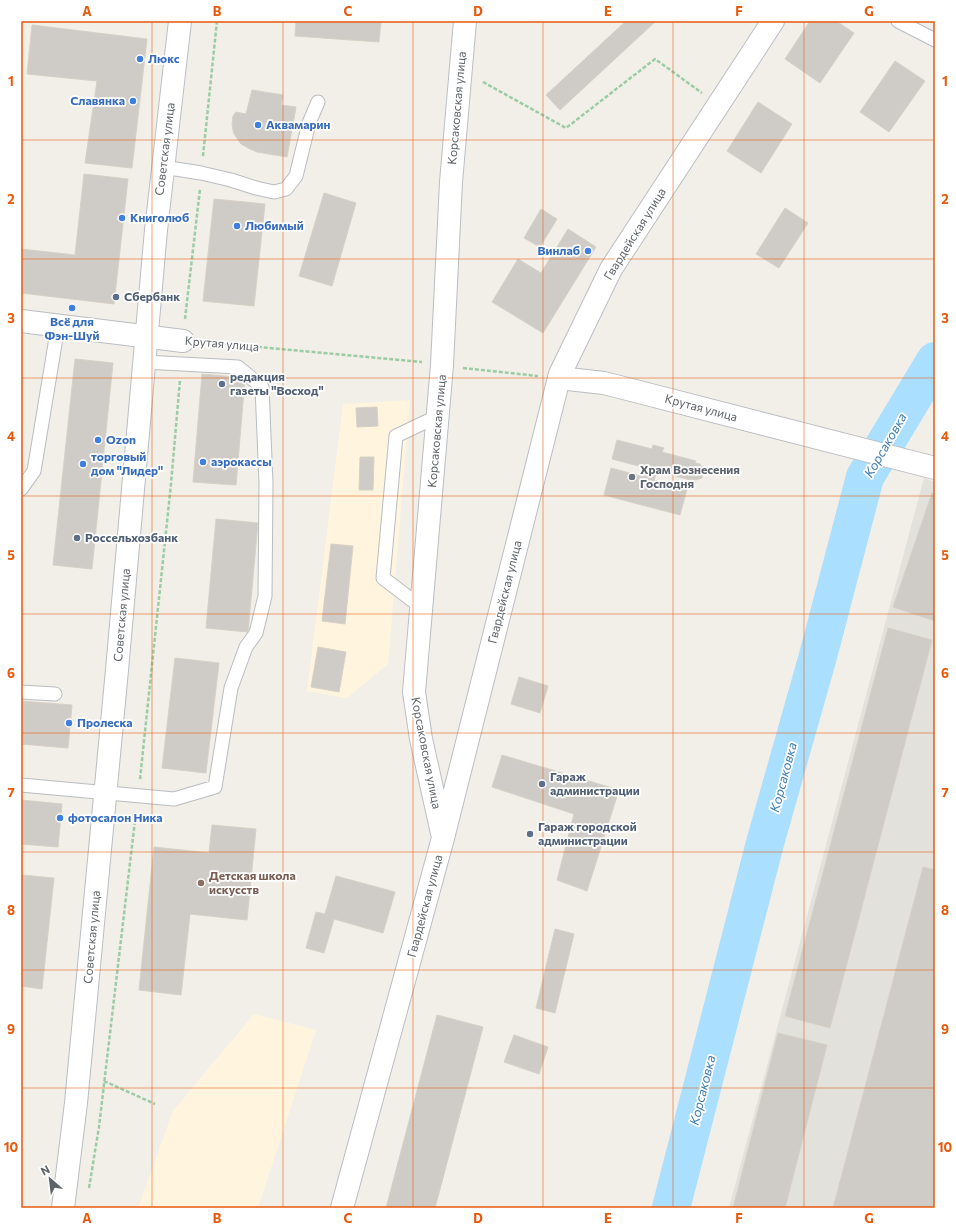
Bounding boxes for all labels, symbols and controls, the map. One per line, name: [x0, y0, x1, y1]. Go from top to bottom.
text: A: [82, 3, 92, 19]
text: B: [213, 3, 222, 19]
text: C: [344, 3, 353, 19]
text: D: [473, 3, 483, 19]
text: E: [604, 3, 612, 19]
text: F: [735, 3, 743, 19]
text: G: [864, 3, 874, 19]
place label: Люкс: [148, 51, 180, 65]
street label: Корсаковская улица: [444, 51, 468, 165]
marker: Люкс: [135, 54, 145, 64]
text: 1: [8, 73, 14, 89]
text: 1: [942, 73, 948, 89]
place label: Славянка: [70, 93, 125, 107]
marker: Славянка: [128, 96, 138, 106]
street label: Советская улица: [151, 102, 177, 196]
place label: Аквамарин: [266, 117, 330, 131]
marker: Аквамарин: [253, 120, 263, 130]
street label: Гвардейская улица: [600, 185, 668, 282]
text: 2: [7, 191, 15, 207]
text: 2: [941, 191, 949, 207]
place label: Книголюб: [130, 210, 189, 224]
marker: Книголюб: [117, 213, 127, 223]
place label: Любимый: [245, 218, 304, 232]
marker: Любимый: [232, 221, 242, 231]
place label: Винлаб: [537, 243, 580, 257]
marker: Винлаб: [583, 246, 593, 256]
place label: Сбербанк: [124, 289, 180, 303]
marker: Сбербанк: [111, 292, 121, 302]
marker: Всё для Фэн-Шуй: [67, 303, 77, 313]
text: 3: [7, 310, 15, 326]
text: 3: [941, 310, 949, 326]
place label: Всё для Фэн-Шуй: [44, 314, 100, 342]
street label: Крутая улица: [184, 333, 260, 353]
place label: редакция газеты "Восход": [230, 369, 324, 397]
street label: Корсаковская улица: [424, 374, 448, 488]
marker: редакция газеты "Восход": [217, 379, 227, 389]
street label: Крутая улица: [664, 391, 739, 423]
water label: Корсаковка: [860, 410, 910, 480]
text: 4: [7, 428, 15, 444]
text: 4: [941, 428, 949, 444]
place label: Ozon: [106, 432, 136, 446]
marker: Ozon: [93, 435, 103, 445]
place label: торговый дом "Лидер": [91, 449, 163, 477]
place label: аэрокассы: [211, 454, 272, 468]
marker: аэрокассы: [198, 457, 208, 467]
marker: торговый дом "Лидер": [78, 459, 88, 469]
place label: Храм Вознесения Господня: [640, 462, 740, 490]
marker: Храм Вознесения Господня: [627, 472, 637, 482]
place label: Россельхозбанк: [85, 530, 178, 544]
marker: Россельхозбанк: [72, 533, 82, 543]
street label: Гвардейская улица: [484, 539, 524, 645]
text: 5: [7, 547, 15, 563]
text: 5: [941, 547, 949, 563]
street label: Советская улица: [110, 568, 132, 662]
text: 6: [7, 665, 15, 681]
text: 6: [941, 665, 949, 681]
street label: Корсаковская улица: [409, 696, 445, 810]
place label: Пролеска: [77, 715, 133, 729]
marker: Пролеска: [64, 718, 74, 728]
water label: Корсаковка: [766, 740, 800, 814]
place label: Гараж администрации: [550, 769, 640, 797]
marker: Гараж администрации: [537, 779, 547, 789]
text: 7: [7, 784, 15, 800]
text: 7: [941, 784, 949, 800]
place label: фотосалон Ника: [68, 810, 163, 824]
marker: фотосалон Ника: [55, 813, 65, 823]
place label: Гараж городской администрации: [538, 819, 637, 847]
marker: Гараж городской администрации: [525, 829, 535, 839]
street label: Гвардейская улица: [404, 853, 444, 959]
place label: Детская школа искусств: [209, 868, 296, 896]
marker: Детская школа искусств: [196, 878, 206, 888]
street label: Советская улица: [80, 890, 102, 984]
text: 8: [7, 902, 15, 918]
text: 8: [941, 902, 949, 918]
text: 9: [7, 1021, 15, 1037]
text: 9: [941, 1021, 949, 1037]
water label: Корсаковка: [686, 1053, 718, 1127]
text: 10: [4, 1139, 19, 1155]
text: 10: [938, 1139, 953, 1155]
north arrow: [30, 1159, 70, 1199]
text: N: [38, 1162, 52, 1177]
text: A: [82, 1210, 92, 1226]
text: B: [213, 1210, 222, 1226]
text: C: [344, 1210, 353, 1226]
text: D: [473, 1210, 483, 1226]
text: E: [604, 1210, 612, 1226]
text: F: [735, 1210, 743, 1226]
text: G: [864, 1210, 874, 1226]

